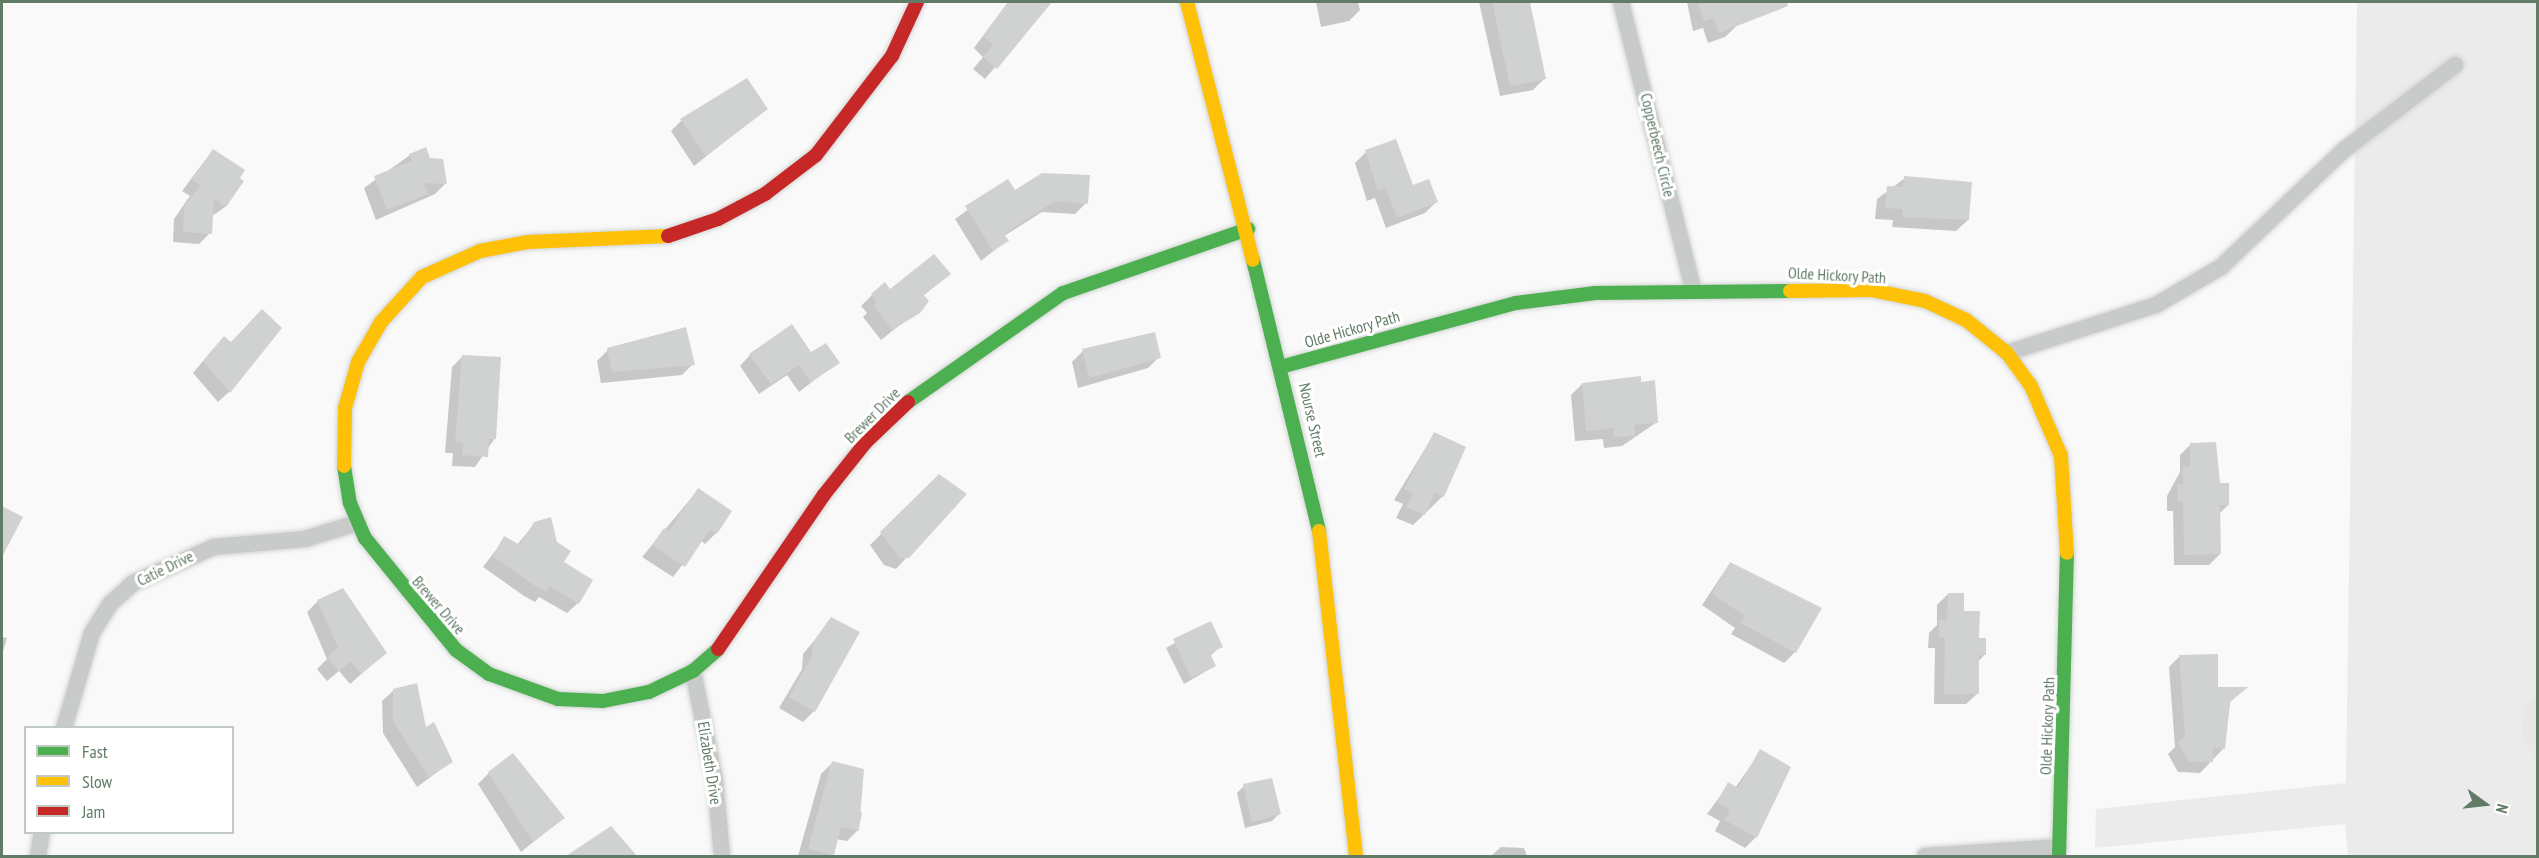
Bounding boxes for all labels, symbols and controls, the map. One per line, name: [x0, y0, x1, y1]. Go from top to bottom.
street label: Copperbeech Circle: [1637, 91, 1679, 199]
street label: Olde Hickory Path: [1787, 263, 1887, 287]
street label: Olde Hickory Path: [1302, 306, 1402, 352]
street label: Nourse Street: [1295, 381, 1331, 459]
street label: Brewer Drive: [840, 383, 904, 447]
street label: Catie Drive: [134, 546, 196, 590]
street label: Brewer Drive: [408, 572, 470, 638]
street label: Olde Hickory Path: [2036, 676, 2058, 776]
street label: Elizabeth Drive: [694, 720, 726, 806]
legend: [24, 726, 234, 834]
text: Fast: [82, 740, 108, 763]
text: Slow: [82, 770, 112, 793]
north arrow: [2455, 774, 2515, 834]
text: Jam: [82, 800, 105, 823]
text: N: [2492, 802, 2513, 815]

